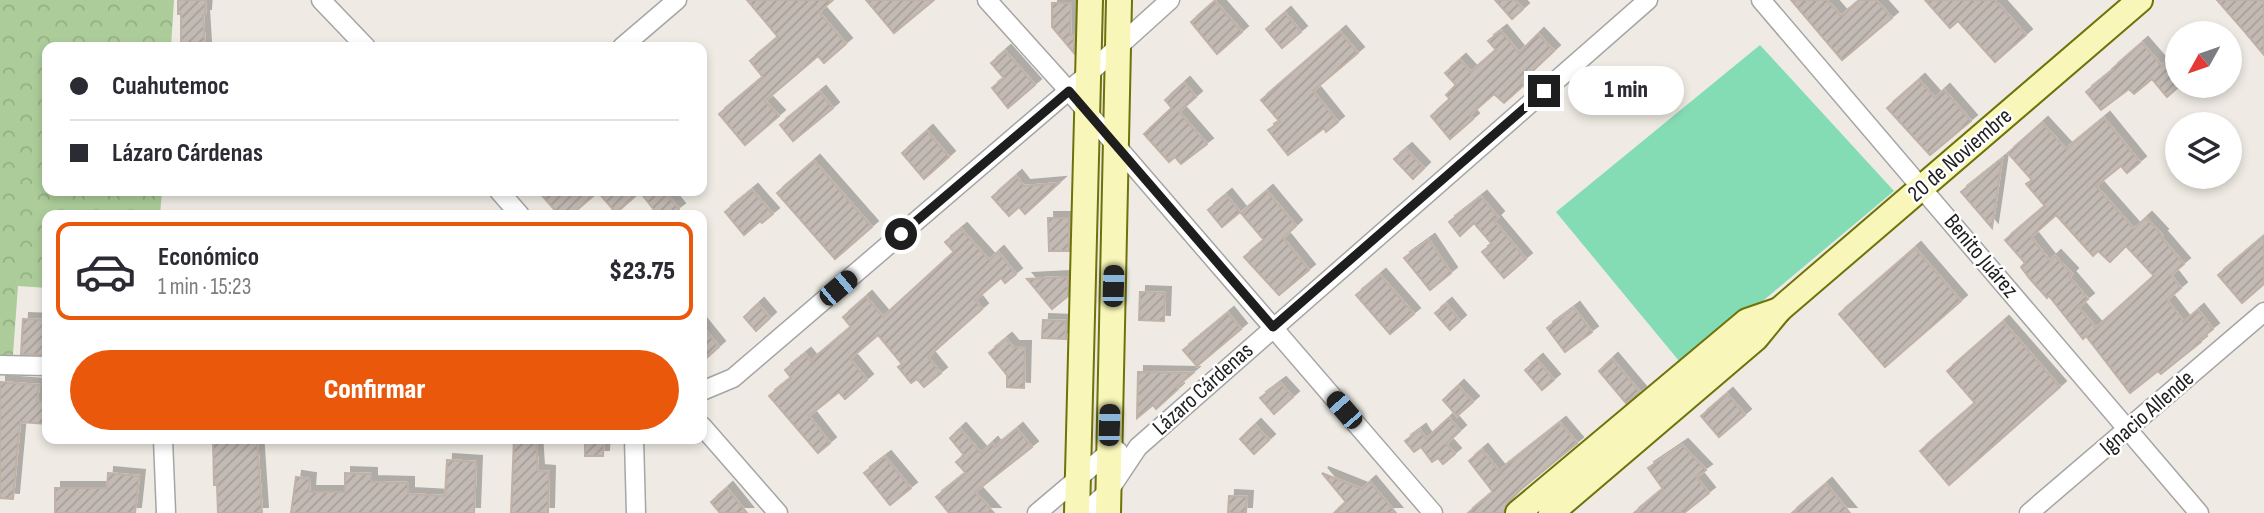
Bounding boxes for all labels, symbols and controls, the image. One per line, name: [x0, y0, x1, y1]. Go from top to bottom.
north arrow: [2165, 21, 2242, 98]
map controls: [2165, 21, 2242, 189]
callout: 1 min: [1568, 66, 1684, 116]
text: Cuahutemoc: [112, 71, 229, 102]
route end: [1528, 75, 1560, 107]
text: 1 min: [1604, 76, 1648, 104]
street label: 20 de Noviembre: [1902, 102, 2018, 208]
button: layers: [2165, 112, 2242, 189]
text: Lázaro Cárdenas: [112, 138, 263, 169]
street label: Benito Juárez: [1938, 208, 2024, 304]
route start: [885, 218, 917, 250]
icon: car: [74, 240, 137, 303]
text: Económico: [158, 242, 259, 273]
text: $23.75: [609, 256, 675, 287]
car: [1102, 265, 1125, 307]
car: [816, 266, 861, 310]
text: 1 min · 15:23: [158, 273, 251, 301]
street label: Lázaro Cárdenas: [1147, 337, 1259, 441]
button: Confirmar: [70, 350, 679, 430]
street label: Ignacio Allende: [2094, 364, 2200, 462]
car: [1323, 387, 1366, 433]
car: [1098, 404, 1121, 446]

